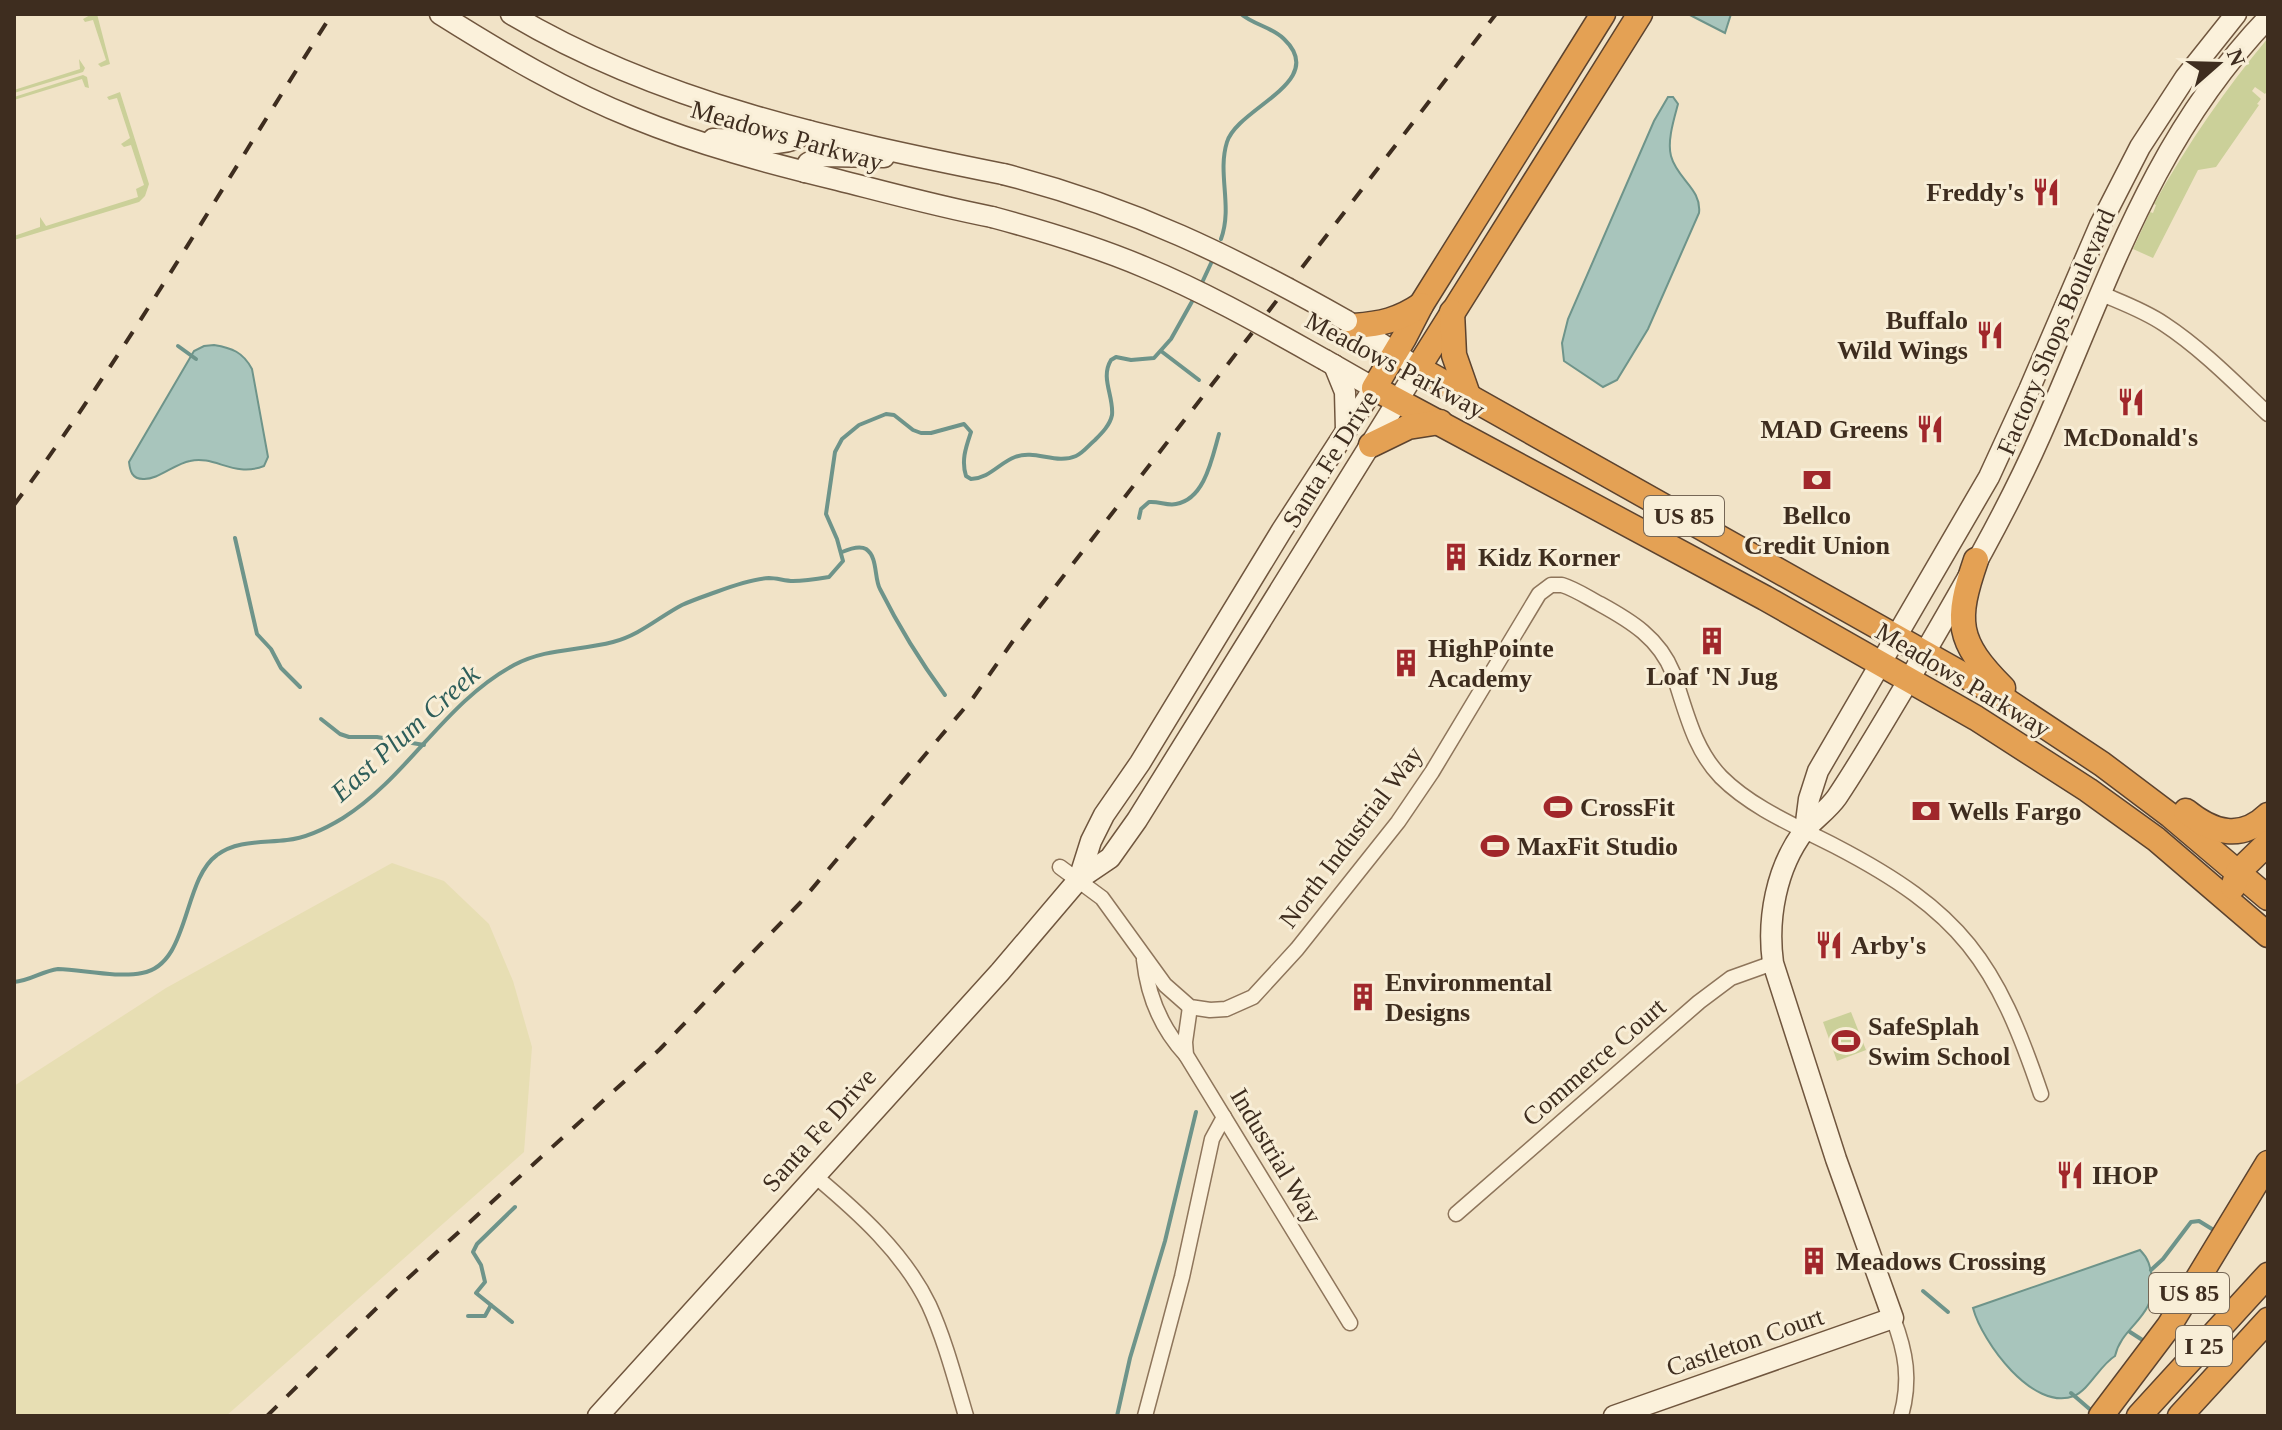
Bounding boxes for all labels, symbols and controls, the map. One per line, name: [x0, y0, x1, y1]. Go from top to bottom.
north arrow: [2178, 24, 2258, 104]
text: N: [2222, 46, 2251, 69]
street label: Meadows Parkway: [688, 95, 886, 177]
restaurant icon: Freddy's: [2031, 177, 2061, 207]
place label: Freddy's: [1926, 178, 2024, 207]
street label: Factory Shops Boulevard: [1991, 205, 2121, 459]
street label: Meadows Parkway: [1301, 306, 1489, 424]
place label: Buffalo Wild Wings: [1837, 306, 1968, 365]
restaurant icon: Buffalo Wild Wings: [1975, 320, 2005, 350]
street label: Santa Fe Drive: [1276, 385, 1384, 533]
restaurant icon: McDonald's: [2116, 387, 2146, 417]
restaurant icon: MAD Greens: [1915, 414, 1945, 444]
place label: MAD Greens: [1760, 415, 1908, 444]
place label: McDonald's: [2064, 423, 2198, 452]
bank icon: Bellco Credit Union: [1802, 465, 1832, 495]
road number: US 85: [1644, 496, 1724, 536]
place label: Bellco Credit Union: [1744, 501, 1891, 560]
building icon: Kidz Korner: [1441, 542, 1471, 572]
place label: Kidz Korner: [1478, 543, 1620, 572]
street label: Meadows Parkway: [1870, 616, 2056, 744]
building icon: Loaf 'N Jug: [1697, 626, 1727, 656]
place label: HighPointe Academy: [1428, 634, 1554, 693]
building icon: HighPointe Academy: [1391, 648, 1421, 678]
water label: East Plum Creek: [324, 658, 486, 808]
place label: Loaf 'N Jug: [1646, 662, 1778, 691]
street label: North Industrial Way: [1273, 740, 1429, 934]
sports icon: CrossFit: [1543, 792, 1573, 822]
place label: CrossFit: [1580, 793, 1675, 822]
bank icon: Wells Fargo: [1911, 796, 1941, 826]
place label: Wells Fargo: [1948, 797, 2082, 826]
sports icon: MaxFit Studio: [1480, 831, 1510, 861]
place label: MaxFit Studio: [1517, 832, 1678, 861]
restaurant icon: Arby's: [1814, 930, 1844, 960]
place label: Arby's: [1851, 931, 1926, 960]
place label: Environmental Designs: [1385, 968, 1552, 1027]
building icon: Environmental Designs: [1348, 982, 1378, 1012]
street label: Commerce Court: [1517, 992, 1672, 1132]
place label: SafeSplah Swim School: [1868, 1012, 2010, 1071]
sports icon: SafeSplah Swim School: [1831, 1026, 1861, 1056]
street label: Santa Fe Drive: [756, 1062, 882, 1198]
street label: Industrial Way: [1224, 1083, 1328, 1229]
restaurant icon: IHOP: [2055, 1160, 2085, 1190]
place label: IHOP: [2092, 1161, 2159, 1190]
building icon: Meadows Crossing: [1799, 1246, 1829, 1276]
place label: Meadows Crossing: [1836, 1247, 2046, 1276]
road number: US 85: [2149, 1273, 2229, 1313]
street label: Castleton Court: [1663, 1301, 1828, 1382]
road number: I 25: [2176, 1326, 2232, 1366]

